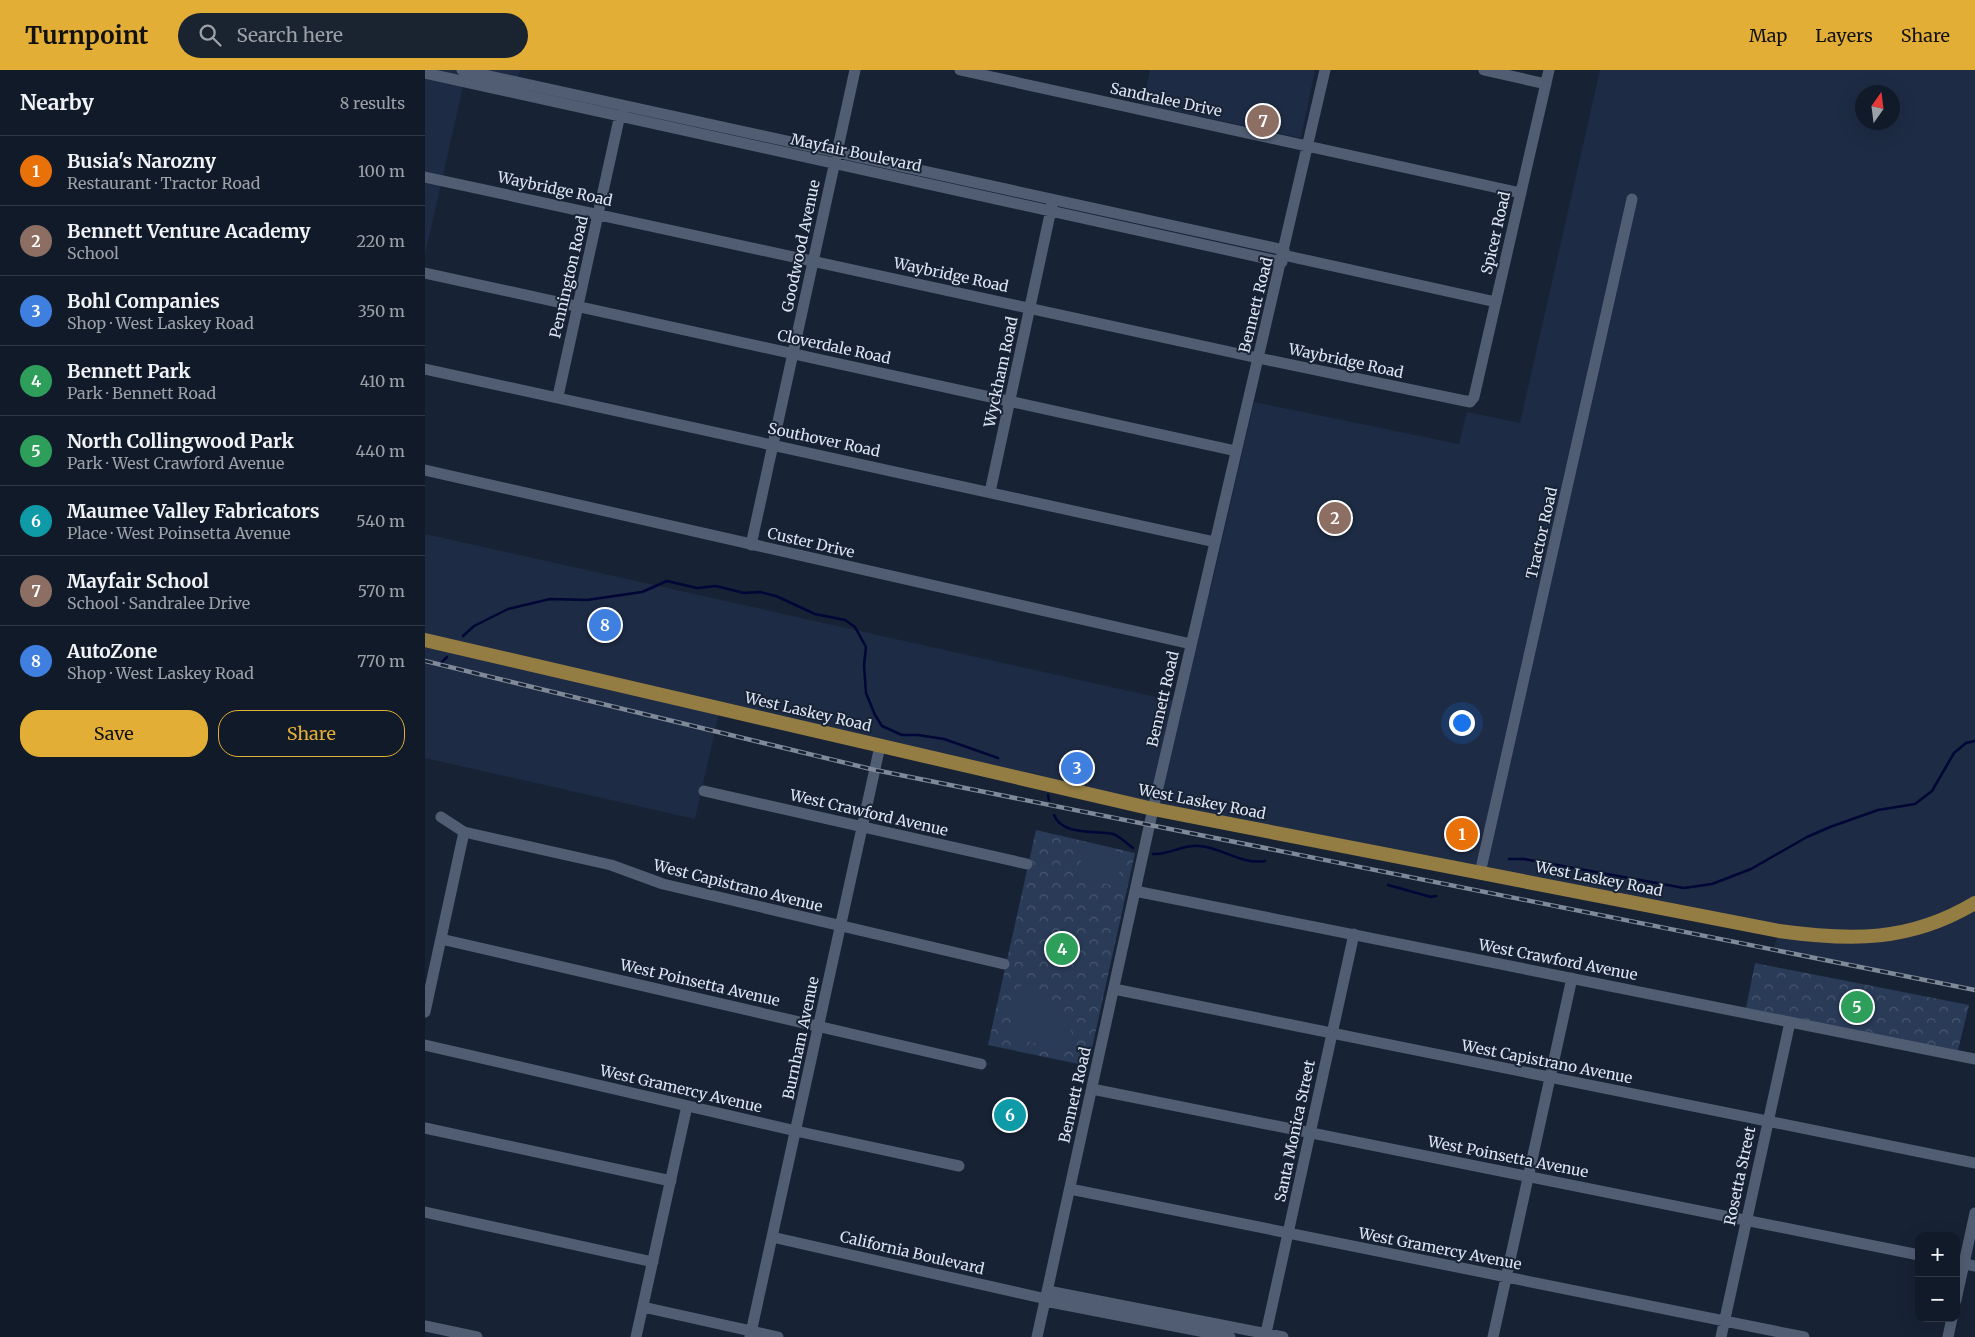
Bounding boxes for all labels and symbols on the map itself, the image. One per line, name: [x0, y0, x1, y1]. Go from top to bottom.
street label: Sandralee Drive: [1108, 78, 1224, 121]
north arrow: [1855, 85, 1900, 130]
pin: 7: [1247, 102, 1279, 140]
street label: Mayfair Boulevard: [789, 129, 923, 176]
street label: Waybridge Road: [495, 167, 614, 210]
street label: Goodwood Avenue: [777, 178, 824, 314]
street label: Spicer Road: [1477, 190, 1514, 276]
street label: Pennington Road: [545, 214, 592, 340]
street label: Waybridge Road: [891, 253, 1010, 296]
street label: Bennett Road: [1234, 255, 1277, 355]
street label: Wyckham Road: [979, 315, 1022, 430]
street label: Cloverdale Road: [776, 325, 892, 368]
street label: Waybridge Road: [1286, 339, 1405, 382]
street label: Southover Road: [766, 418, 882, 461]
street label: Tractor Road: [1522, 485, 1561, 581]
pin: 2: [1319, 499, 1351, 537]
street label: Custer Drive: [766, 523, 857, 562]
pin: 8: [589, 606, 621, 644]
street label: Bennett Road: [1142, 649, 1183, 749]
street label: West Laskey Road: [742, 687, 873, 735]
your location: [1449, 710, 1475, 736]
pin: 3: [1061, 749, 1093, 787]
street label: West Laskey Road: [1136, 780, 1268, 823]
street label: West Crawford Avenue: [787, 785, 950, 840]
pin: 1: [1446, 815, 1478, 853]
street label: West Capistrano Avenue: [651, 855, 825, 916]
street label: West Laskey Road: [1533, 857, 1665, 900]
pin: 4: [1046, 930, 1078, 968]
street label: West Crawford Avenue: [1476, 935, 1639, 984]
street label: West Poinsetta Avenue: [617, 955, 782, 1010]
street label: Burnham Avenue: [778, 975, 823, 1101]
pin: 5: [1841, 988, 1873, 1026]
street label: West Capistrano Avenue: [1459, 1035, 1634, 1087]
street label: Bennett Road: [1054, 1045, 1095, 1145]
street label: Santa Monica Street: [1270, 1058, 1319, 1204]
street label: West Gramercy Avenue: [597, 1060, 764, 1116]
pin: 6: [994, 1096, 1026, 1134]
street label: Rosetta Street: [1720, 1125, 1759, 1227]
street label: West Poinsetta Avenue: [1425, 1131, 1590, 1181]
street label: West Gramercy Avenue: [1356, 1223, 1523, 1274]
street label: California Boulevard: [838, 1227, 986, 1278]

